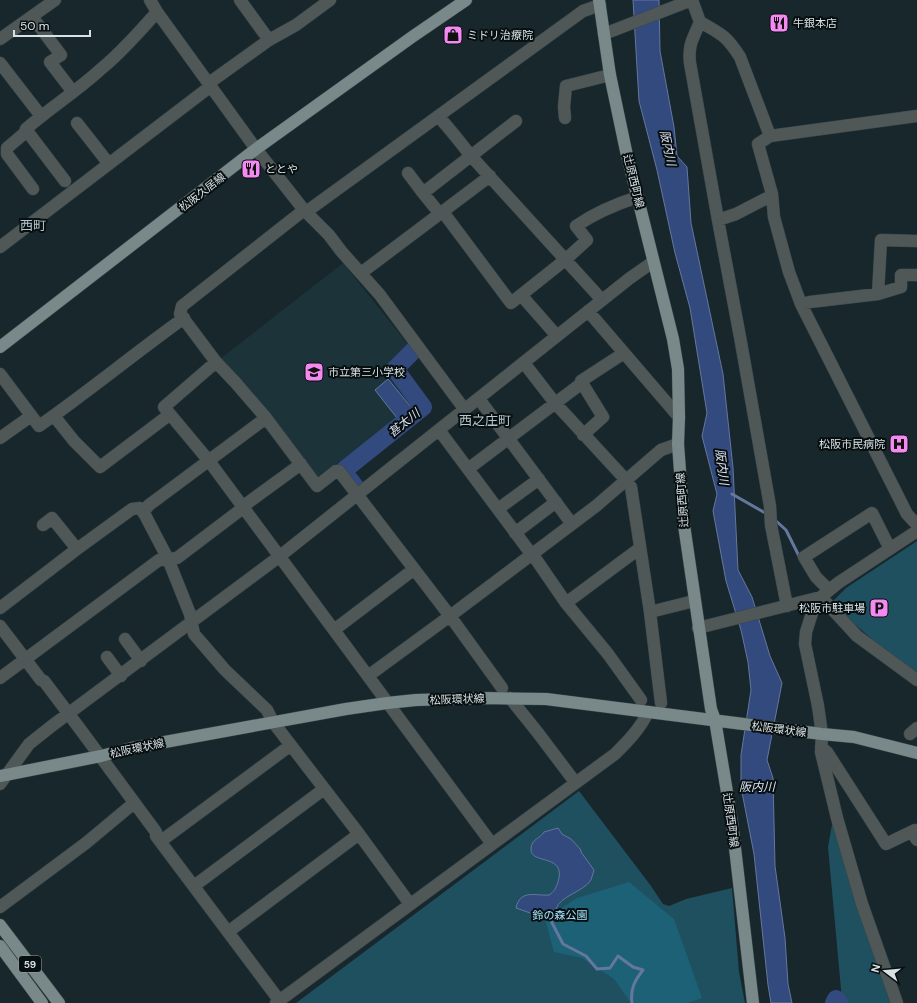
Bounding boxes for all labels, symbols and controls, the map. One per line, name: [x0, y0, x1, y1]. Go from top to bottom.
scale bar: [14, 12, 90, 38]
restaurant icon: 牛銀本店: [768, 12, 790, 34]
place label: 牛銀本店: [793, 16, 837, 30]
text: 50 m: [20, 18, 49, 34]
shop icon: ミドリ治療院: [442, 24, 464, 46]
place label: ミドリ治療院: [467, 28, 533, 42]
water label: 阪内川: [656, 129, 680, 169]
street label: 辻原西町線: [621, 153, 647, 209]
restaurant icon: ととや: [240, 158, 262, 180]
place label: ととや: [265, 162, 298, 176]
street label: 松阪久居線: [176, 170, 228, 214]
district label: 西町: [20, 217, 46, 234]
school or university icon: 市立第三小学校: [303, 361, 325, 383]
place label: 市立第三小学校: [328, 365, 405, 379]
water label: 甚太川: [385, 404, 425, 441]
district label: 西之庄町: [459, 412, 511, 429]
hospital icon: 松阪市民病院: [888, 433, 910, 455]
place label: 松阪市民病院: [819, 437, 885, 451]
water label: 阪内川: [712, 448, 732, 488]
street label: 辻原西町線: [673, 472, 691, 528]
parking icon: 松阪市駐車場: [868, 597, 890, 619]
place label: 松阪市駐車場: [799, 601, 865, 615]
street label: 松阪環状線: [429, 691, 485, 707]
street label: 松阪環状線: [751, 719, 807, 739]
street label: 松阪環状線: [109, 735, 165, 761]
water label: 阪内川: [739, 779, 777, 795]
street label: 辻原西町線: [720, 792, 742, 848]
park label: 鈴の森公園: [533, 908, 588, 922]
north arrow: [865, 951, 905, 991]
road number: 59: [19, 956, 41, 972]
text: N: [868, 962, 883, 974]

